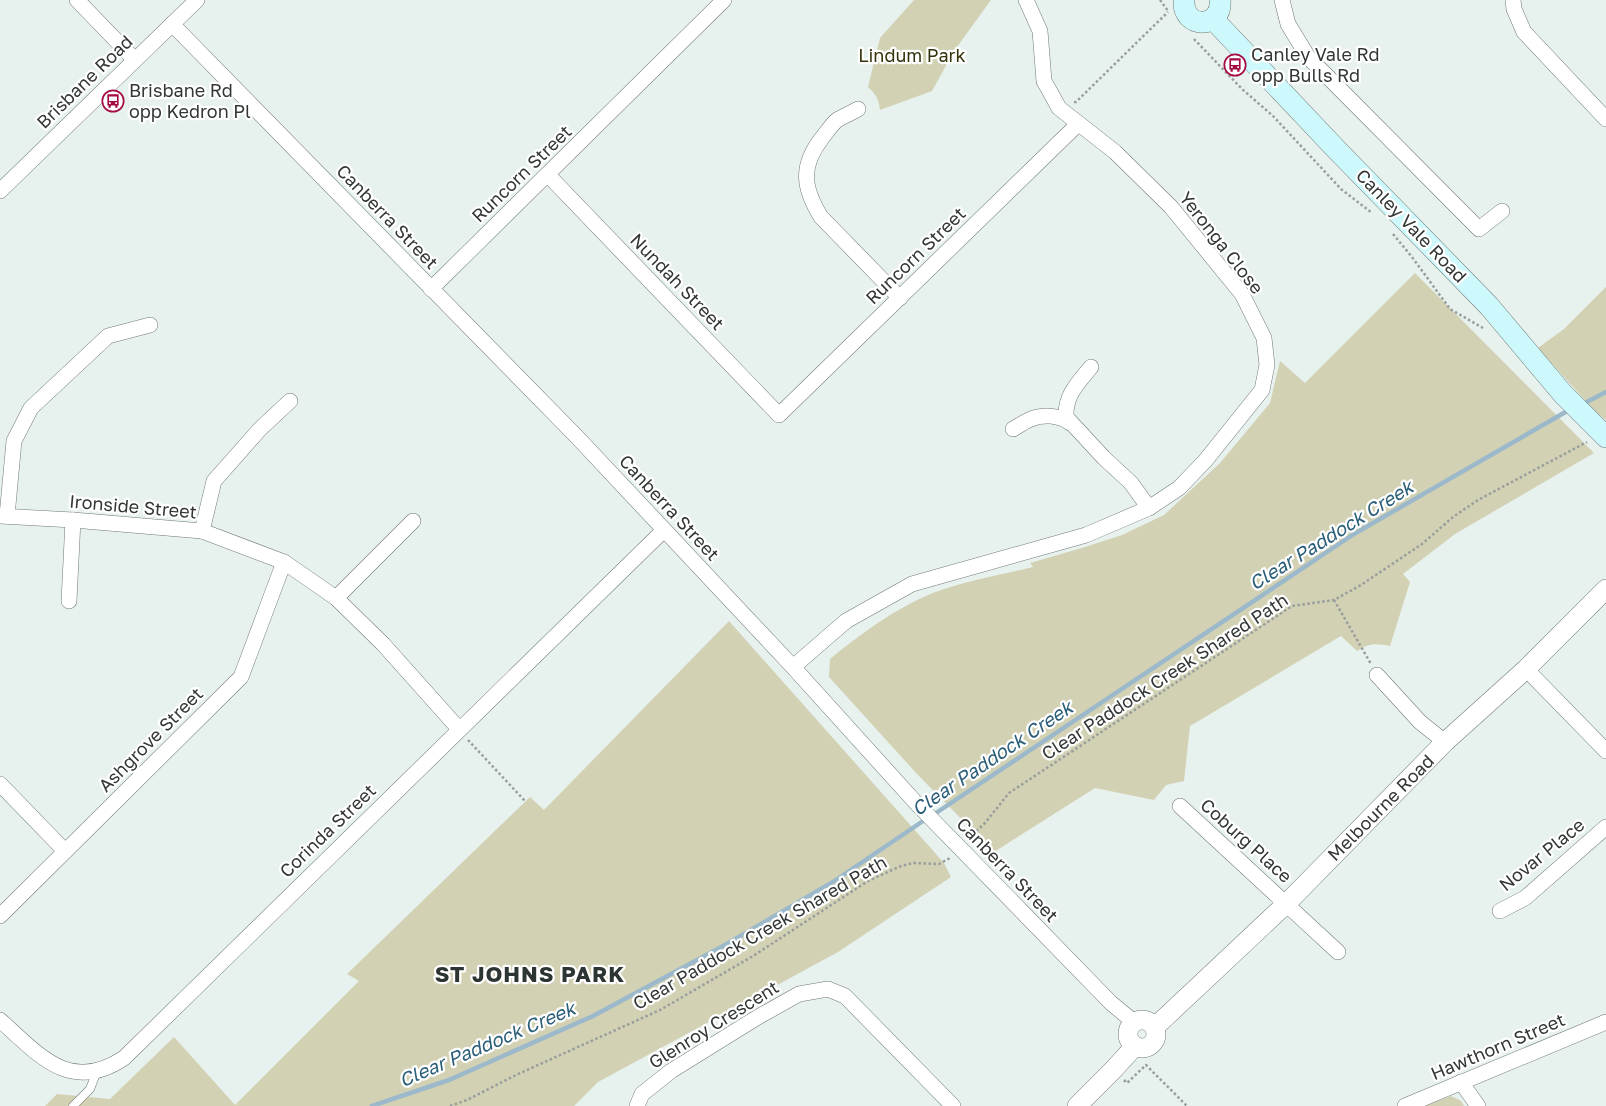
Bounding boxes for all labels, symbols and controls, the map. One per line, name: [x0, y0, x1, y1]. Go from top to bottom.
street label: Brisbane Road: [32, 30, 137, 133]
place label: Canley Vale Rd opp Bulls Rd: [1251, 43, 1380, 86]
park label: Lindum Park: [858, 44, 966, 66]
bus stop icon: Canley Vale Rd opp Bulls Rd: [1223, 53, 1247, 77]
place label: Brisbane Rd opp Kedron Pl: [129, 79, 251, 122]
bus stop icon: Brisbane Rd opp Kedron Pl: [101, 89, 125, 113]
street label: Runcorn Street: [467, 120, 576, 226]
street label: Canberra Street: [332, 159, 443, 273]
street label: Canley Vale Road: [1352, 164, 1472, 287]
street label: Yeronga Close: [1175, 187, 1268, 298]
street label: Runcorn Street: [861, 202, 970, 308]
street label: Nundah Street: [626, 228, 729, 334]
street label: Canberra Street: [615, 450, 724, 565]
water label: Clear Paddock Creek: [1244, 473, 1419, 594]
street label: Ironside Street: [68, 489, 198, 523]
street label: Clear Paddock Creek Shared Path: [1037, 588, 1292, 764]
street label: Ashgrove Street: [93, 682, 207, 796]
water label: Clear Paddock Creek: [907, 694, 1078, 820]
street label: Melbourne Road: [1322, 749, 1438, 865]
street label: Corinda Street: [275, 779, 380, 882]
street label: Coburg Place: [1196, 793, 1297, 887]
street label: Canberra Street: [952, 812, 1063, 926]
street label: Novar Place: [1494, 813, 1588, 895]
street label: Clear Paddock Creek Shared Path: [629, 850, 890, 1014]
district label: ST JOHNS PARK: [435, 960, 625, 987]
street label: Glenroy Crescent: [644, 975, 782, 1073]
water label: Clear Paddock Creek: [395, 995, 580, 1091]
street label: Hawthorn Street: [1427, 1008, 1568, 1084]

